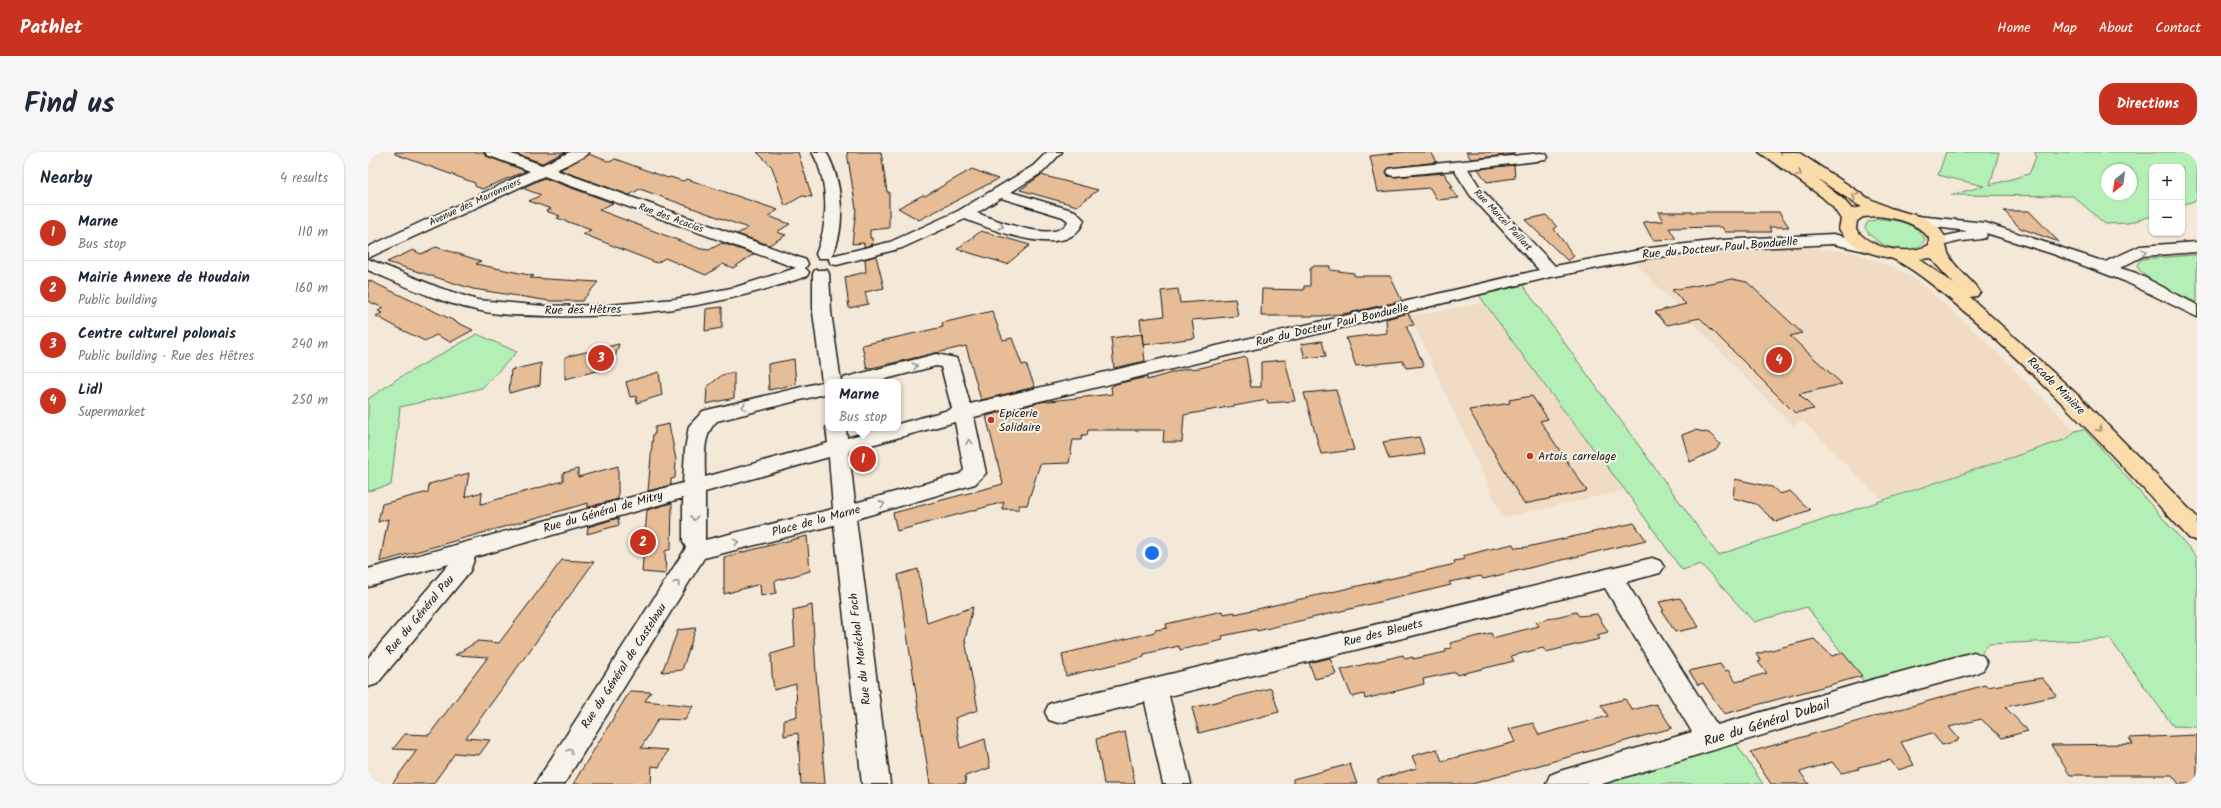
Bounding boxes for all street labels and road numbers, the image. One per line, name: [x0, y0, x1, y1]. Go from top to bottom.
street label: Avenue des Marronniers: [426, 173, 524, 230]
street label: Rue Marcel Paillart: [1470, 185, 1536, 255]
street label: Rue des Acacias: [636, 199, 706, 237]
street label: Rue du Docteur Paul Bonduelle: [1641, 232, 1799, 264]
street label: Rue du Docteur Paul Bonduelle: [1254, 298, 1411, 352]
street label: Rue des Hêtres: [544, 300, 622, 320]
street label: Rocade Minière: [2022, 352, 2090, 420]
street label: Rue du Général de Mitry: [541, 486, 666, 538]
street label: Place de la Marne: [770, 500, 863, 542]
street label: Rue du Général Pau: [381, 571, 459, 659]
street label: Rue du Maréchal Foch: [844, 592, 876, 706]
street label: Rue du Général de Castelnau: [576, 599, 672, 732]
street label: Rue des Bleuets: [1341, 614, 1425, 652]
street label: Rue du Général Dubail: [1701, 693, 1833, 753]

